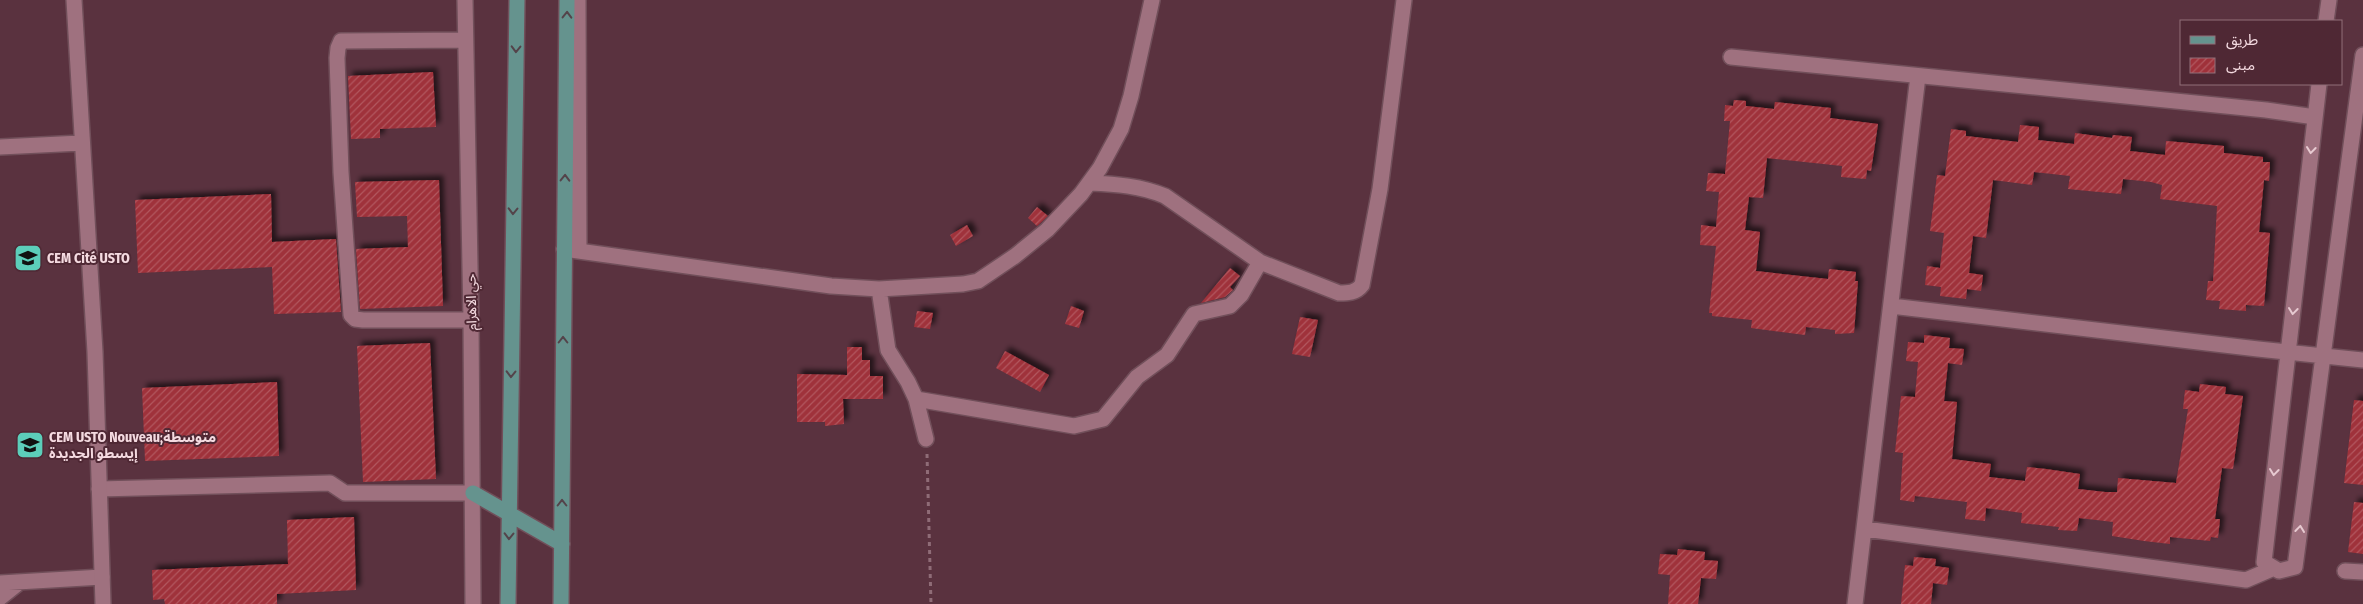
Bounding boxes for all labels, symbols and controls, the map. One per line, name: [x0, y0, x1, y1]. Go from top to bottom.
one-way arrow: [562, 11, 572, 19]
legend: [2180, 20, 2343, 85]
text: طريق: [2226, 31, 2258, 50]
one-way arrow: [511, 45, 521, 53]
text: مبنى: [2226, 56, 2255, 74]
one-way arrow: [2306, 146, 2317, 154]
one-way arrow: [560, 174, 570, 182]
one-way arrow: [508, 208, 518, 215]
school or university icon: CEM Cité USTO: [13, 243, 43, 273]
place label: CEM Cité USTO: [47, 250, 130, 267]
street label: حي الاهرام: [463, 273, 483, 330]
one-way arrow: [2288, 307, 2299, 315]
one-way arrow: [558, 336, 568, 344]
one-way arrow: [506, 370, 516, 378]
place label: CEM USTO Nouveau;متوسطة إيسطو الجديدة: [49, 429, 216, 463]
school or university icon: CEM USTO Nouveau;متوسطة إيسطو الجديدة: [15, 430, 45, 460]
one-way arrow: [2269, 469, 2280, 477]
one-way arrow: [557, 499, 567, 506]
one-way arrow: [2294, 525, 2305, 533]
one-way arrow: [504, 532, 514, 540]

